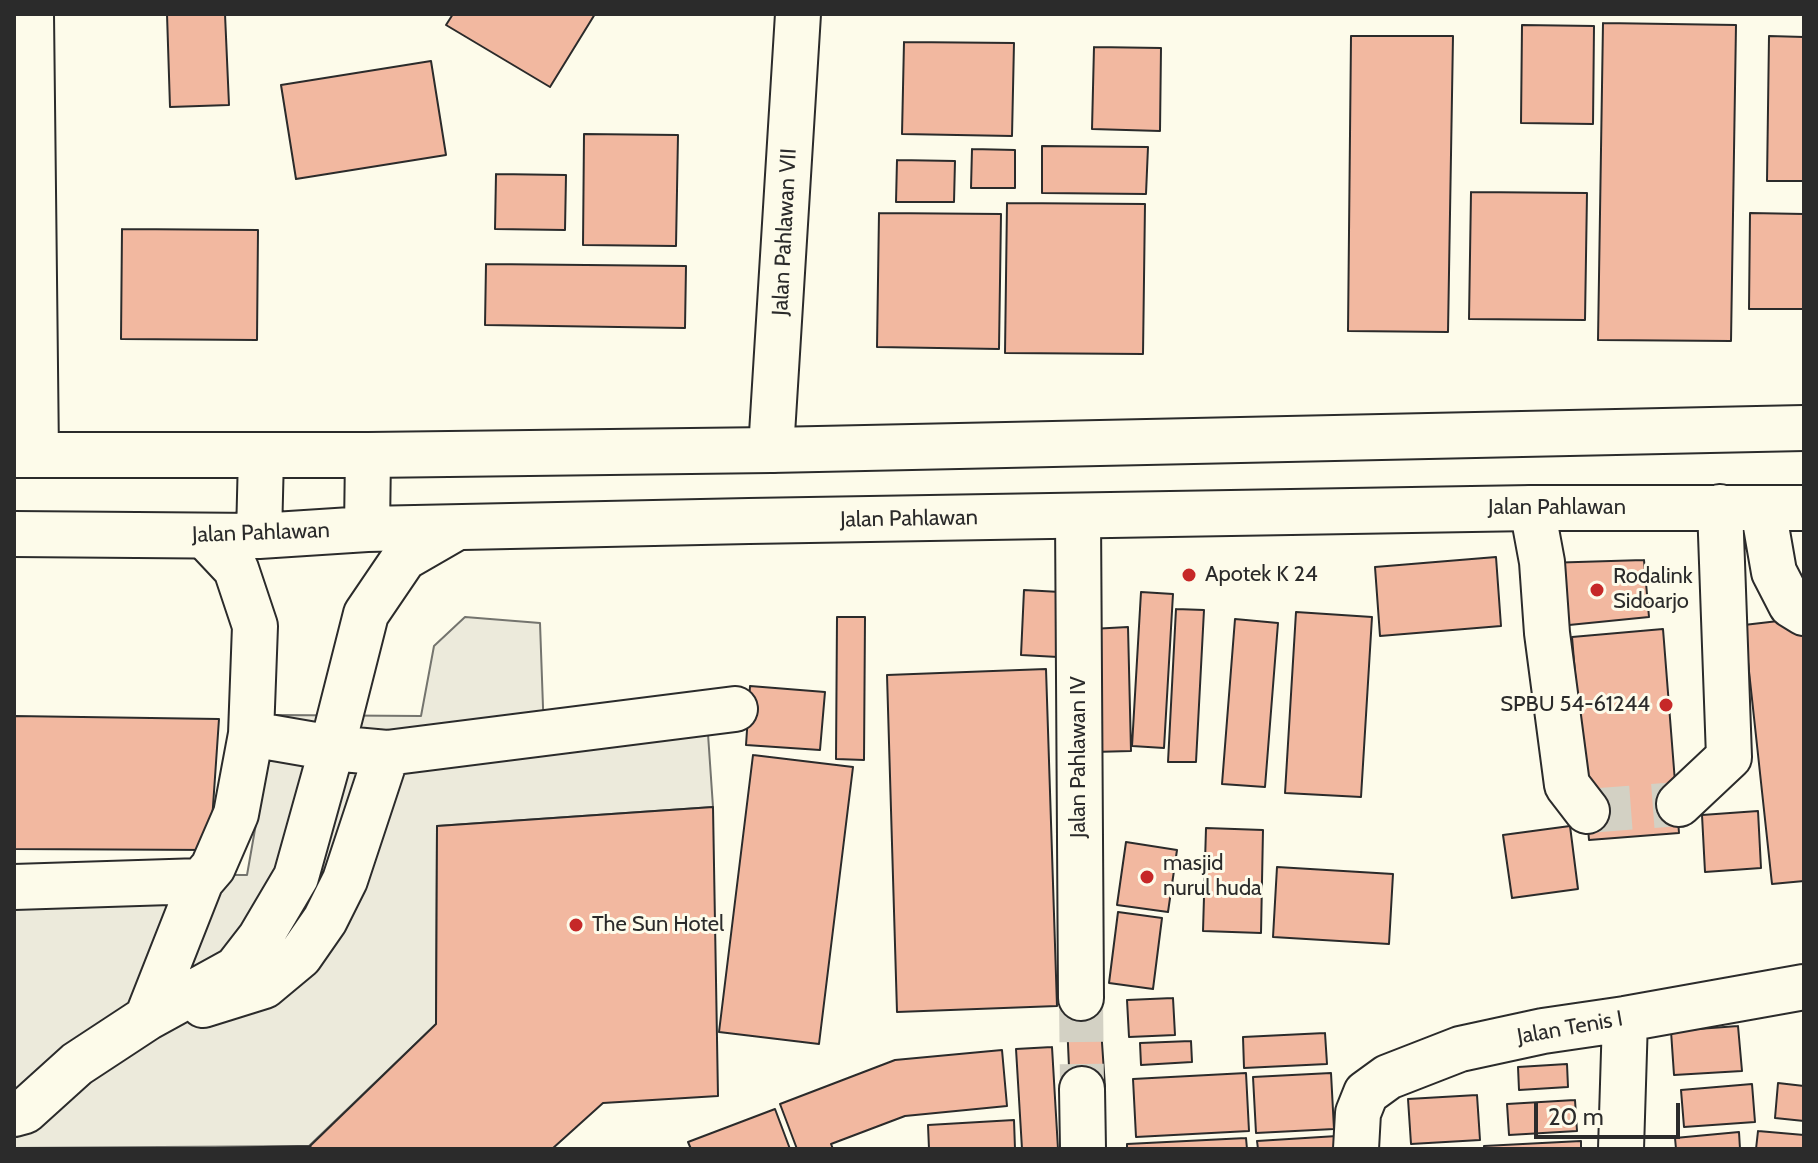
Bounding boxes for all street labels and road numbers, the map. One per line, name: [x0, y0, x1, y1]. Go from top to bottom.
street label: Jalan Pahlawan VII: [767, 148, 803, 316]
street label: Jalan Pahlawan: [1488, 495, 1626, 521]
street label: Jalan Pahlawan: [840, 505, 978, 533]
street label: Jalan Pahlawan: [192, 517, 330, 549]
street label: Jalan Pahlawan IV: [1066, 676, 1092, 838]
street label: Jalan Tenis I: [1515, 1006, 1625, 1050]

